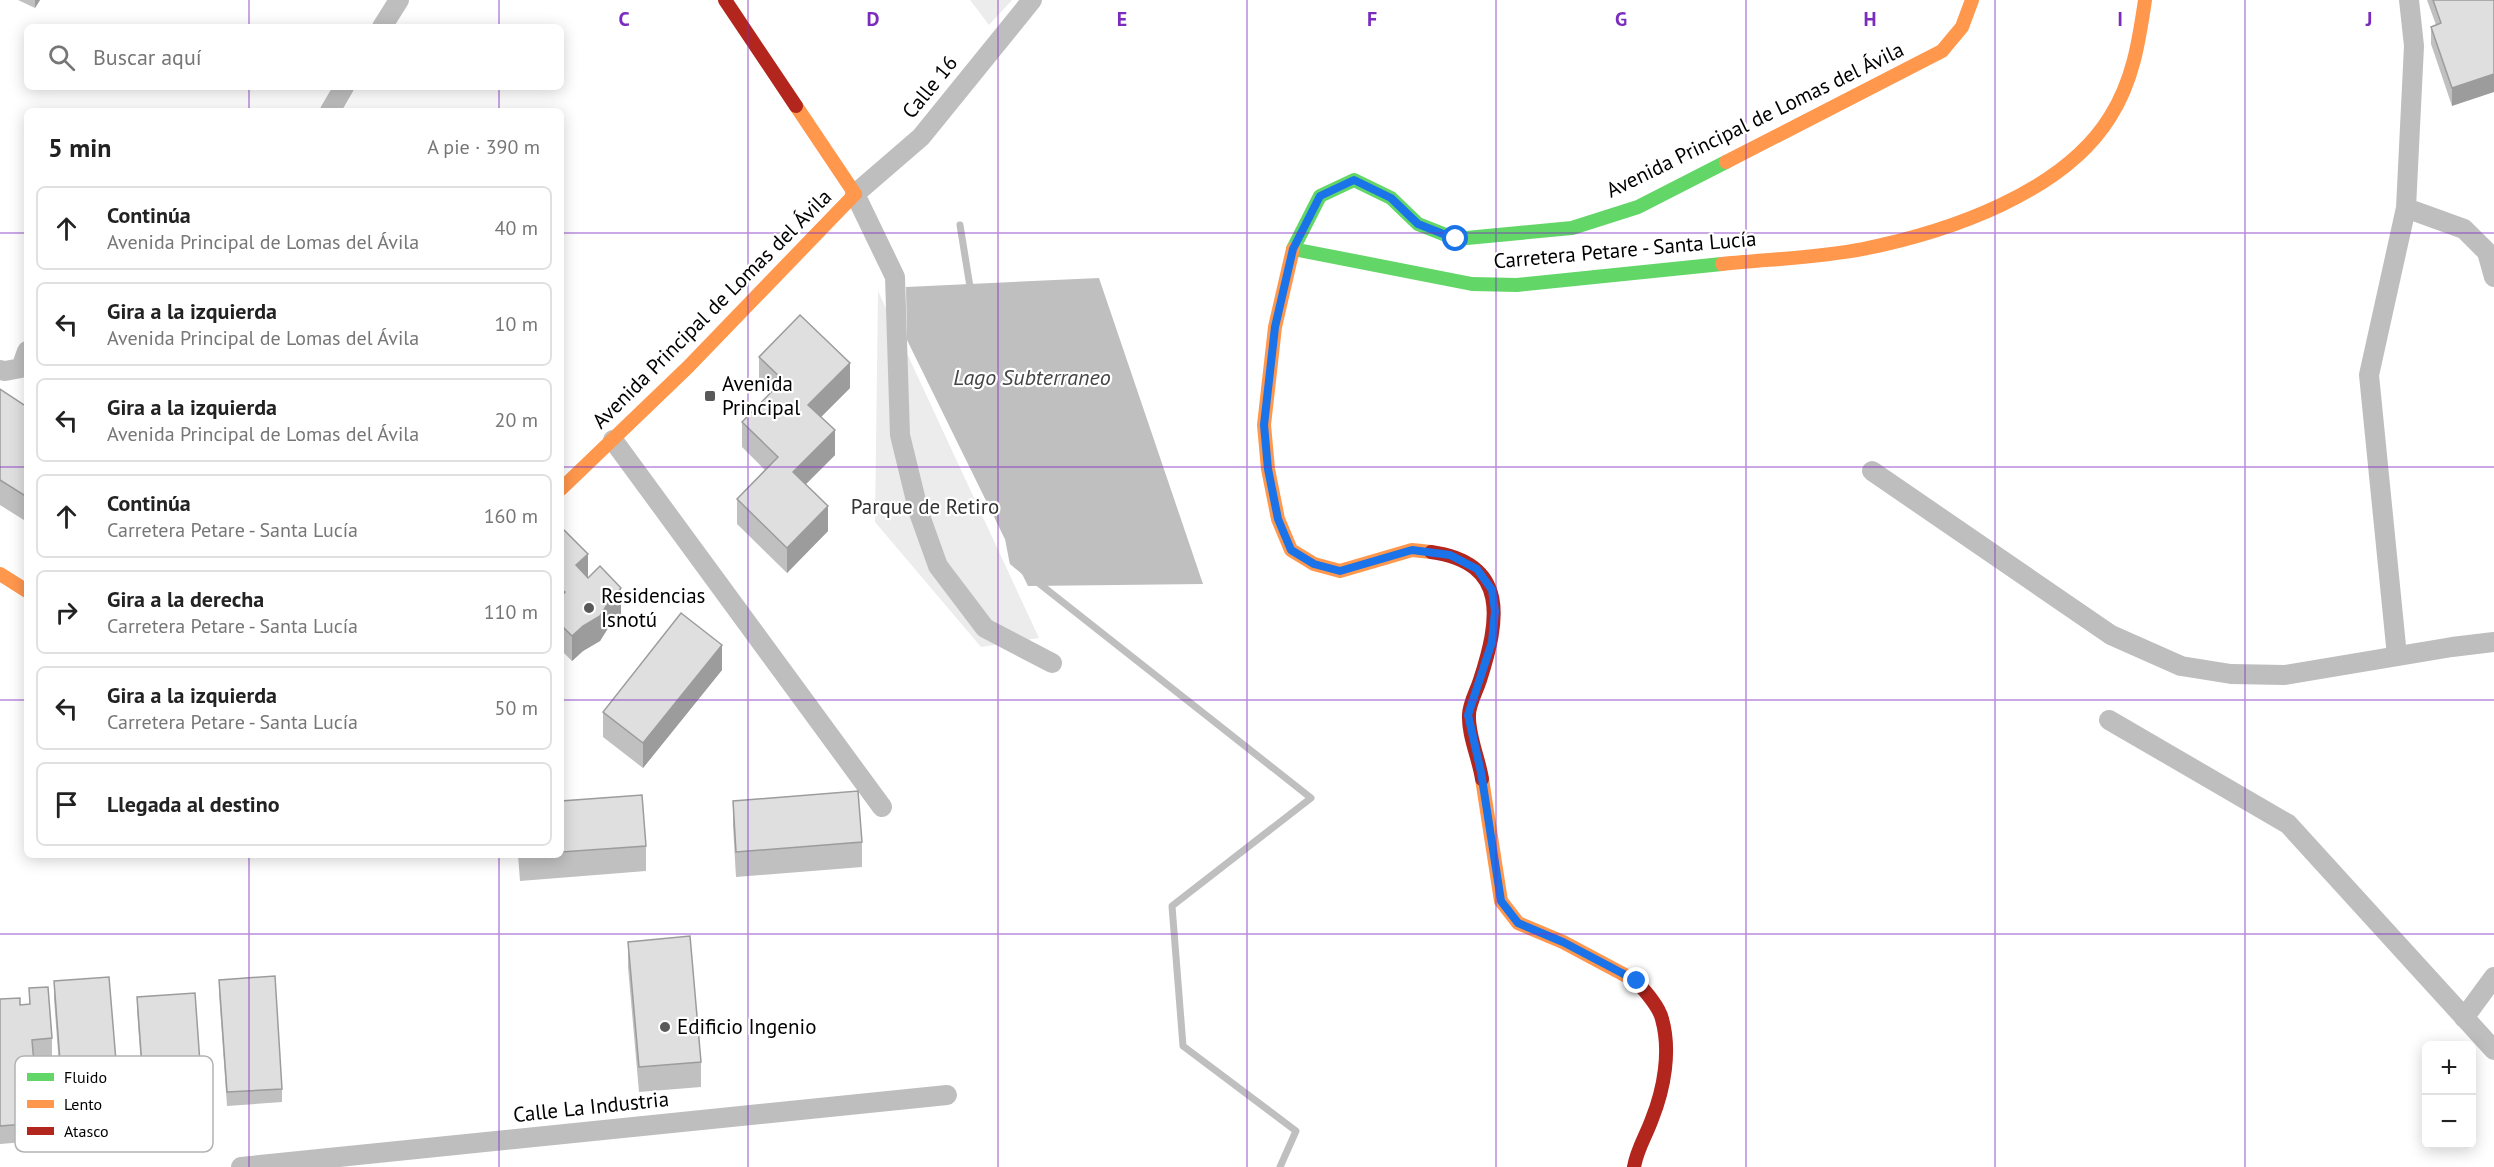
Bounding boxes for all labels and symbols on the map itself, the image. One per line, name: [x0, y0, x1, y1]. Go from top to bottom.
text: C: [618, 6, 630, 32]
text: D: [867, 6, 880, 32]
text: E: [1117, 6, 1127, 32]
text: F: [1367, 6, 1377, 32]
text: G: [1615, 6, 1627, 32]
text: H: [1863, 6, 1877, 32]
text: I: [2117, 6, 2123, 32]
text: J: [2365, 6, 2372, 32]
street label: Avenida Principal de Lomas del Ávila: [1602, 36, 1908, 204]
street label: Calle 16: [896, 50, 963, 124]
street label: Avenida Principal de Lomas del Ávila: [587, 184, 837, 434]
route start: [1442, 225, 1468, 251]
street label: Carretera Petare - Santa Lucía: [1492, 225, 1757, 274]
water label: Lago Subterraneo: [953, 363, 1111, 391]
place label: Avenida Principal: [722, 371, 800, 421]
marker: Avenida Principal: [703, 389, 717, 403]
park label: Parque de Retiro: [851, 493, 999, 520]
place label: Residencias Isnotú: [601, 582, 705, 633]
marker: Residencias Isnotú: [582, 601, 596, 615]
route end: [1623, 967, 1649, 993]
place label: Edificio Ingenio: [677, 1013, 816, 1040]
marker: Edificio Ingenio: [658, 1020, 672, 1034]
legend: [15, 1056, 213, 1152]
text: Fluido: [64, 1067, 107, 1087]
street label: Calle La Industria: [512, 1085, 670, 1128]
text: Lento: [64, 1094, 102, 1114]
text: Atasco: [64, 1121, 109, 1141]

